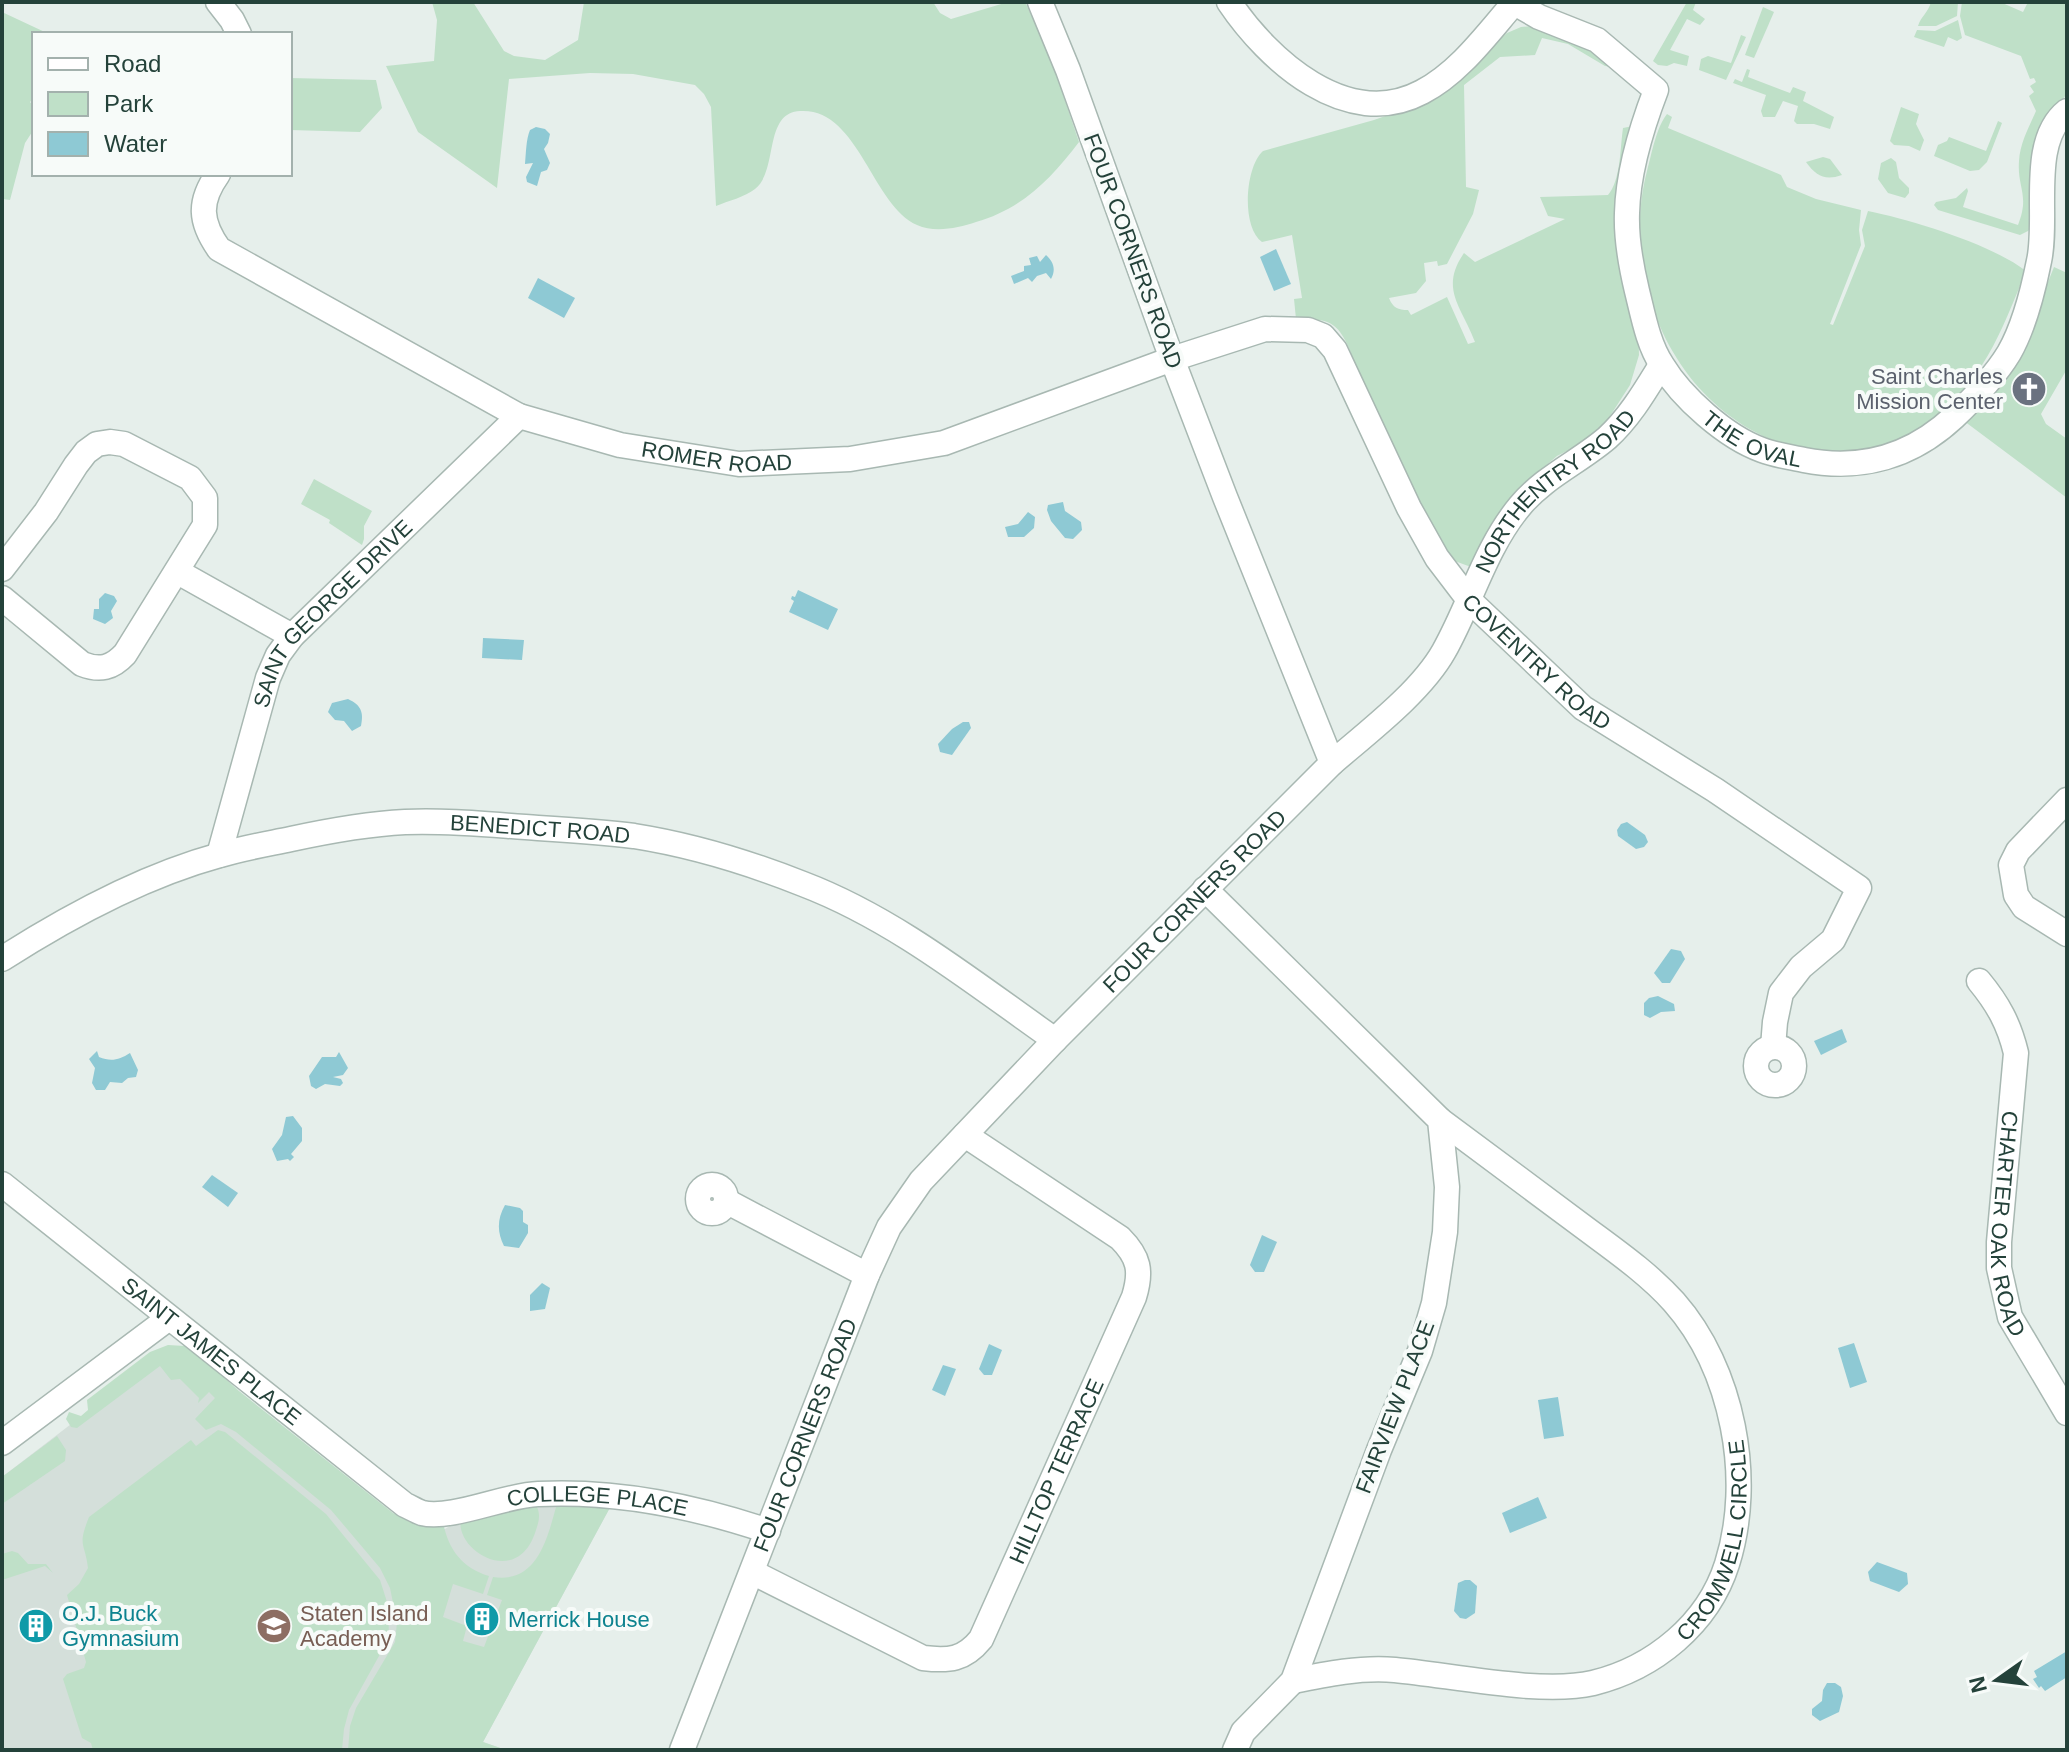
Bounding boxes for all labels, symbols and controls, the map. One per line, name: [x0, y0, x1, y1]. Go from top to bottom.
legend: [32, 32, 292, 176]
text: Road: [104, 50, 161, 77]
text: Park: [104, 90, 154, 117]
text: Water: [104, 130, 167, 157]
street label: FOUR CORNERS ROAD: [1079, 130, 1187, 372]
place label: Saint Charles Mission Center: [1856, 364, 2003, 414]
church icon: Saint Charles Mission Center: [2010, 370, 2048, 408]
street label: NORTHENTRY ROAD: [1470, 404, 1640, 576]
street label: THE OVAL: [1698, 405, 1804, 472]
street label: ROMER ROAD: [640, 436, 793, 477]
street label: SAINT GEORGE DRIVE: [248, 514, 417, 710]
street label: COVENTRY ROAD: [1458, 588, 1616, 735]
street label: FOUR CORNERS ROAD: [1098, 804, 1291, 997]
street label: BENEDICT ROAD: [449, 810, 632, 848]
street label: CHARTER OAK ROAD: [1987, 1110, 2031, 1341]
street label: SAINT JAMES PLACE: [117, 1272, 306, 1430]
street label: FOUR CORNERS ROAD: [748, 1315, 861, 1555]
street label: FAIRVIEW PLACE: [1351, 1317, 1439, 1497]
street label: HILLTOP TERRACE: [1004, 1375, 1108, 1568]
street label: CROMWELL CIRCLE: [1671, 1438, 1751, 1646]
street label: COLLEGE PLACE: [504, 1481, 690, 1520]
building icon: Merrick House: [463, 1600, 501, 1638]
place label: O.J. Buck Gymnasium: [62, 1601, 179, 1651]
place label: Staten Island Academy: [300, 1601, 428, 1651]
building icon: O.J. Buck Gymnasium: [17, 1607, 55, 1645]
school or university icon: Staten Island Academy: [255, 1607, 293, 1645]
place label: Merrick House: [508, 1607, 650, 1632]
north arrow: [1957, 1640, 2037, 1720]
text: N: [1964, 1674, 1992, 1695]

